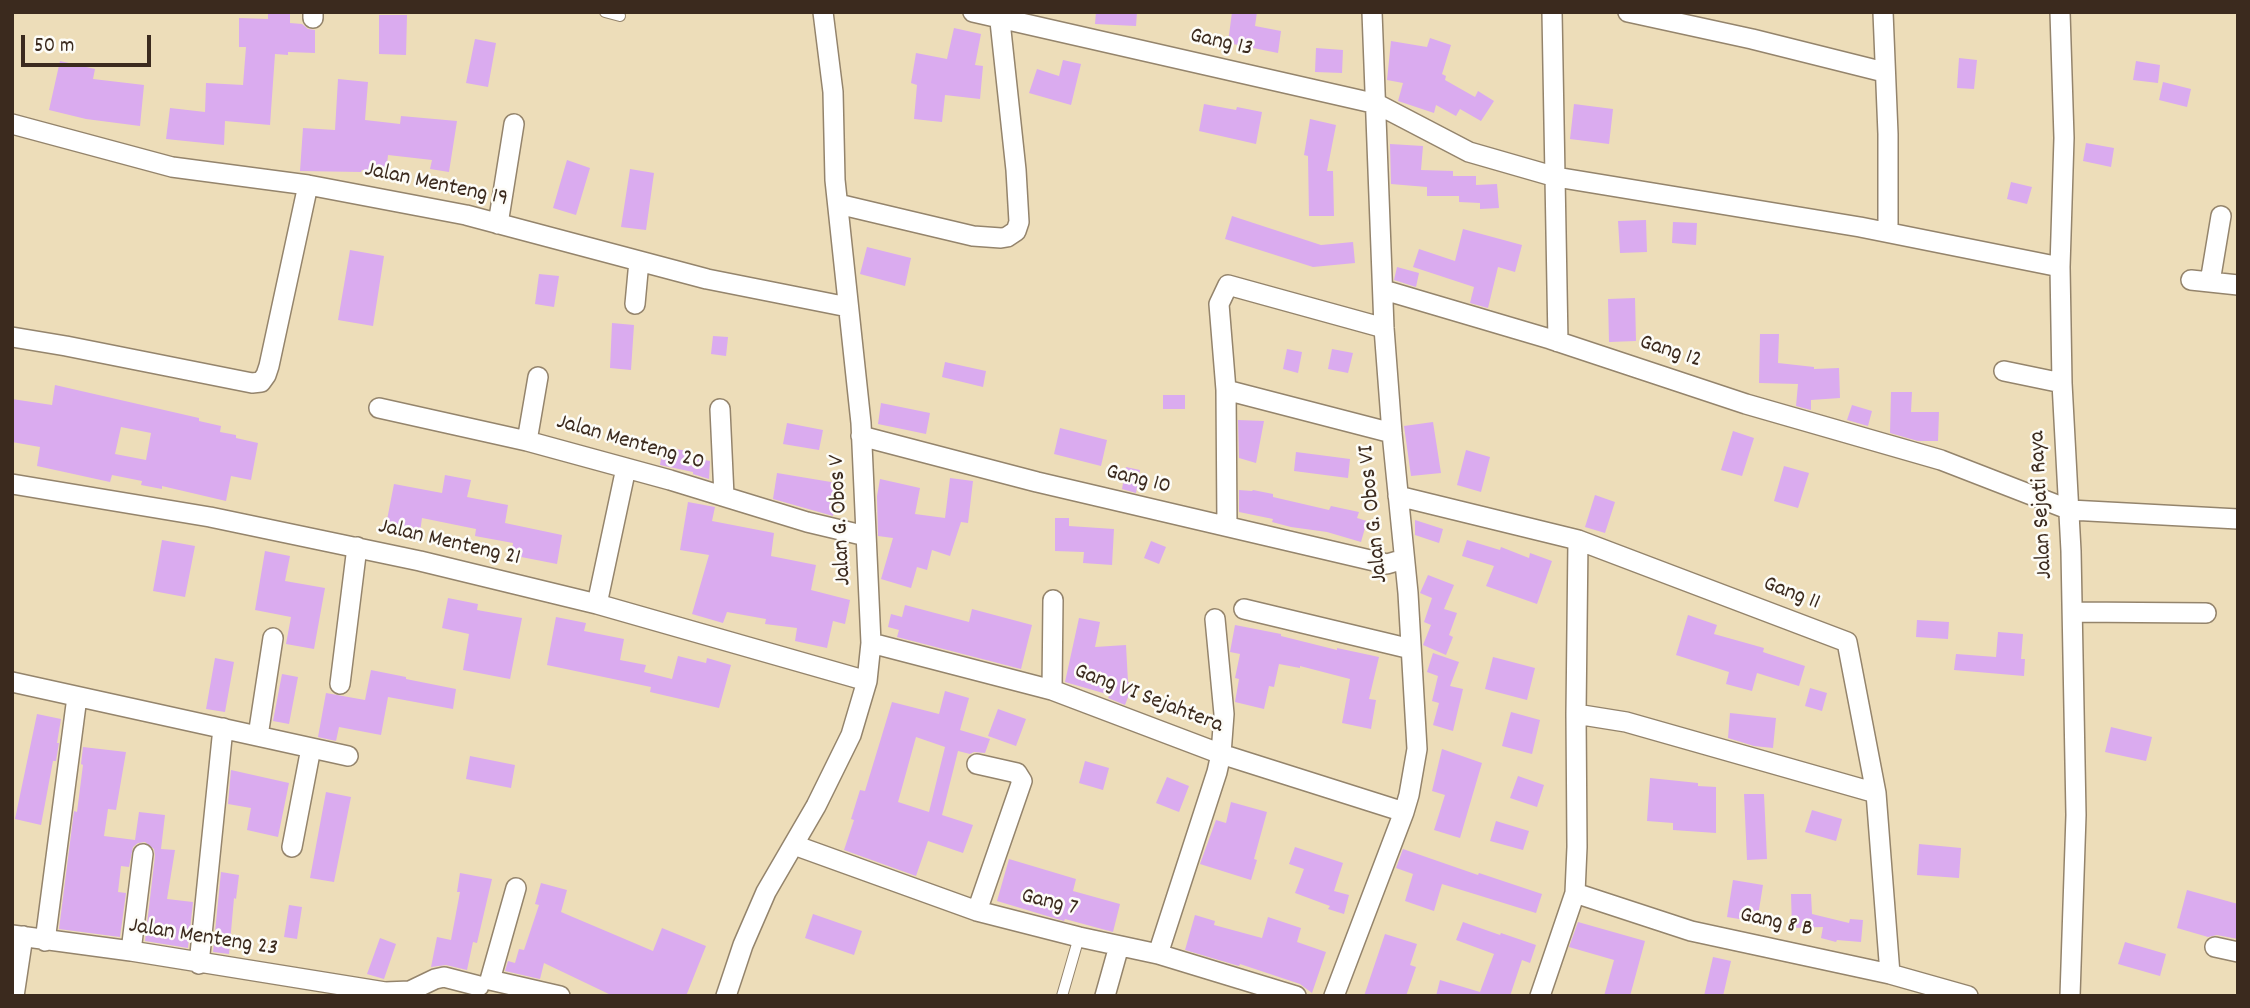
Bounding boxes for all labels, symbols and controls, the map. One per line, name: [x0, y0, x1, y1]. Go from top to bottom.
scale bar: [24, 21, 154, 65]
street label: Gang 13: [1187, 23, 1255, 65]
text: 50 m: [34, 32, 74, 62]
street label: Jalan Menteng 19: [362, 157, 510, 215]
street label: Gang 12: [1636, 330, 1704, 376]
street label: Jalan Menteng 20: [553, 410, 707, 478]
street label: Jalan Sejati Raya: [2025, 430, 2061, 580]
street label: Jalan G. Obos VI: [1354, 444, 1396, 584]
street label: Jalan G. Obos V: [825, 454, 859, 586]
street label: Gang 10: [1103, 460, 1173, 502]
street label: Jalan Menteng 21: [375, 514, 523, 574]
street label: Gang 11: [1759, 572, 1823, 618]
street label: Gang VI Sejahtera: [1070, 659, 1226, 741]
street label: Gang 7: [1018, 884, 1080, 924]
street label: Gang 8 B: [1737, 903, 1815, 945]
street label: Jalan Menteng 23: [127, 914, 279, 964]

